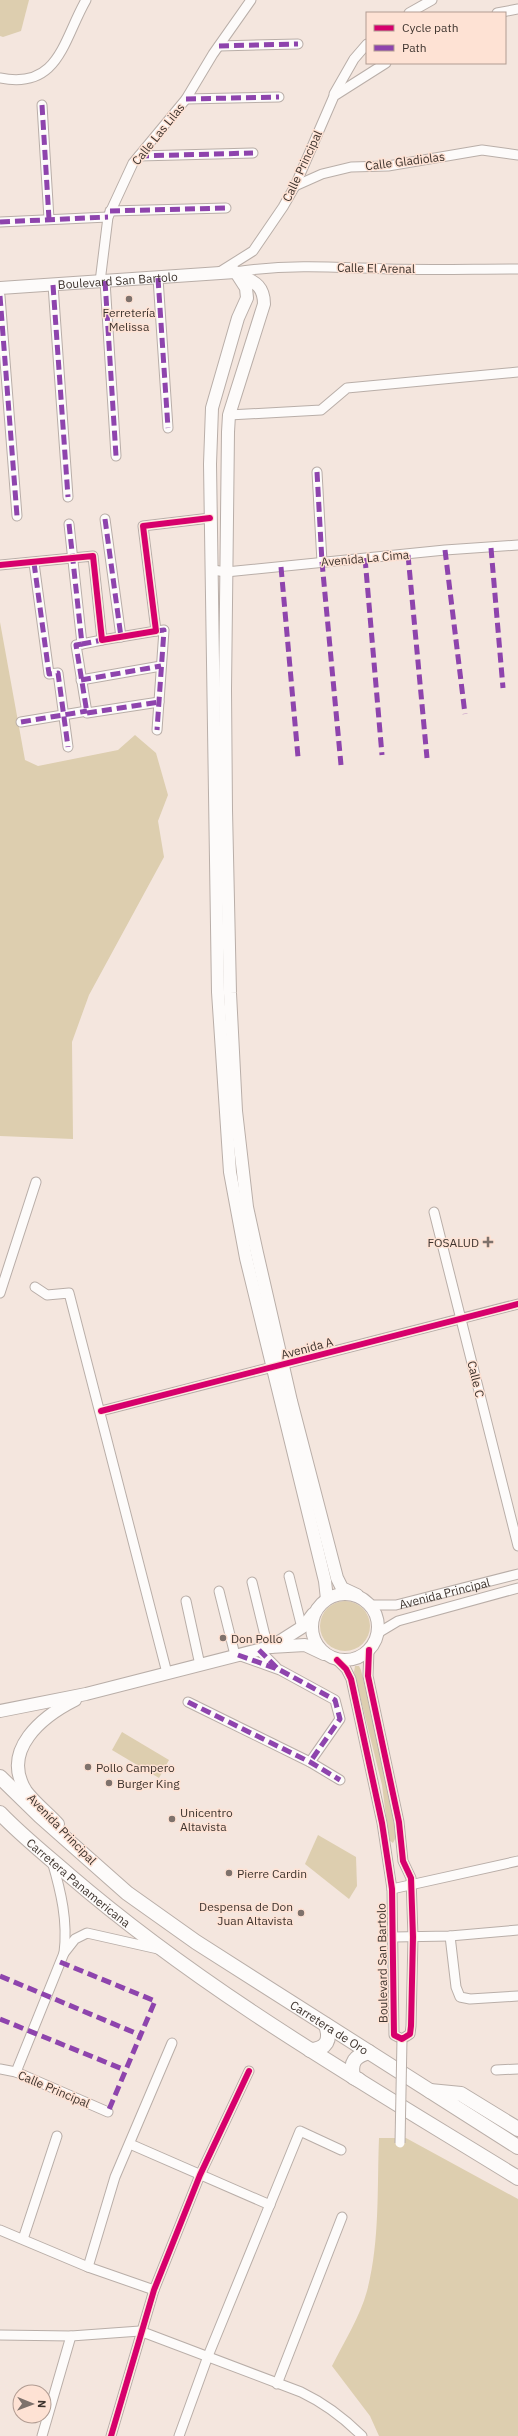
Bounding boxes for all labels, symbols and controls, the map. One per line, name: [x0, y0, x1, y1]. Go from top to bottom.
legend: [366, 12, 506, 64]
text: Cycle path: [402, 20, 459, 35]
text: Path: [402, 40, 427, 55]
street label: Calle Las Lilas: [128, 100, 188, 168]
street label: Calle Principal: [279, 128, 325, 204]
street label: Calle Gladiolas: [364, 149, 446, 173]
street label: Calle El Arenal: [337, 260, 415, 276]
street label: Boulevard San Bartolo: [57, 268, 178, 292]
marker: Ferretería Melissa: [124, 294, 134, 304]
place label: Ferretería Melissa: [103, 305, 156, 334]
street label: Avenida La Cima: [320, 547, 410, 569]
place label: FOSALUD: [427, 1235, 479, 1250]
marker: FOSALUD: [482, 1236, 494, 1248]
street label: Avenida A: [279, 1334, 335, 1362]
street label: Calle C: [464, 1359, 488, 1399]
street label: Avenida Principal: [398, 1574, 491, 1611]
place label: Don Pollo: [231, 1631, 283, 1646]
marker: Don Pollo: [218, 1633, 228, 1643]
place label: Pollo Campero: [96, 1760, 175, 1775]
marker: Pollo Campero: [83, 1762, 93, 1772]
place label: Burger King: [117, 1776, 180, 1791]
marker: Burger King: [104, 1778, 114, 1788]
street label: Avenida Principal: [24, 1790, 100, 1868]
place label: Unicentro Altavista: [180, 1805, 233, 1834]
marker: Unicentro Altavista: [167, 1814, 177, 1824]
street label: Carretera Panamericana: [24, 1835, 134, 1930]
place label: Pierre Cardin: [237, 1866, 307, 1881]
marker: Pierre Cardin: [224, 1868, 234, 1878]
place label: Despensa de Don Juan Altavista: [199, 1899, 294, 1928]
street label: Boulevard San Bartolo: [373, 1903, 391, 2023]
marker: Despensa de Don Juan Altavista: [296, 1908, 306, 1918]
street label: Carretera de Oro: [288, 1997, 372, 2058]
street label: Calle Principal: [16, 2067, 92, 2111]
north arrow: [12, 2384, 52, 2424]
text: N: [35, 2400, 49, 2408]

